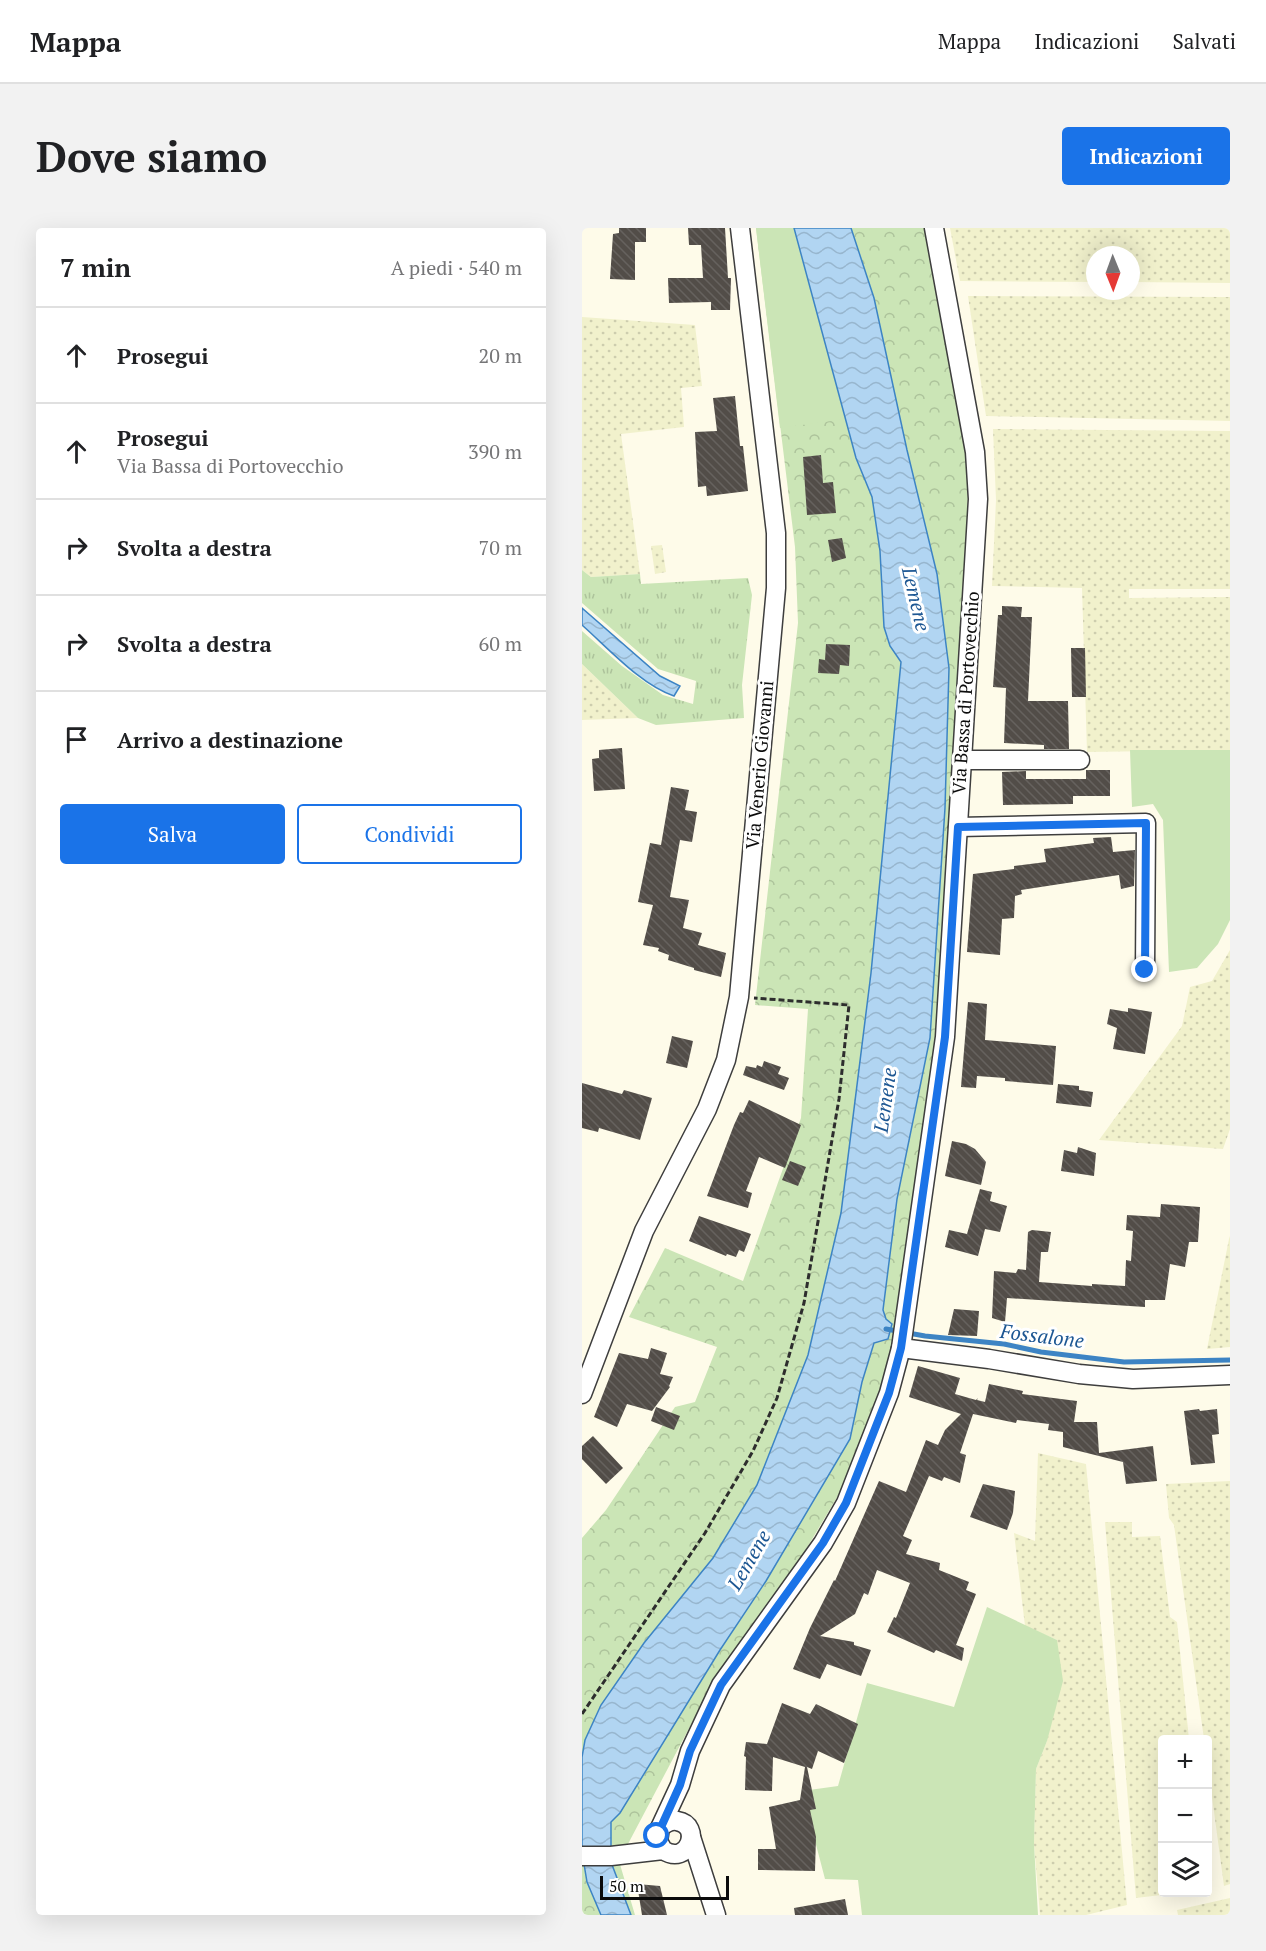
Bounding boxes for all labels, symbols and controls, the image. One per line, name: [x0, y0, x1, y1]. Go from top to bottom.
text: Mappa: [30, 23, 121, 60]
text: Mappa: [938, 27, 1001, 55]
text: Indicazioni: [1034, 27, 1139, 55]
text: Salvati: [1172, 27, 1236, 55]
button: Indicazioni: [1062, 127, 1230, 185]
text: Dove siamo: [36, 128, 267, 184]
north arrow: [1086, 246, 1140, 300]
text: 7 min: [60, 250, 131, 284]
text: A piedi · 540 m: [391, 254, 522, 281]
icon: ahead: [60, 339, 93, 372]
text: Prosegui: [117, 341, 209, 370]
text: 20 m: [479, 342, 522, 369]
text: Prosegui: [117, 423, 209, 452]
icon: ahead: [60, 435, 93, 468]
text: 390 m: [468, 438, 522, 465]
text: Via Bassa di Portovecchio: [117, 452, 343, 479]
icon: right: [60, 531, 93, 564]
text: Svolta a destra: [117, 533, 272, 562]
text: 70 m: [479, 534, 522, 561]
water label: Lemene: [896, 563, 937, 634]
street label: Via Bassa di Portovecchio: [946, 590, 984, 795]
icon: right: [60, 627, 93, 660]
text: Svolta a destra: [117, 629, 272, 658]
text: 60 m: [479, 630, 522, 657]
street label: Via Venerio Giovanni: [740, 680, 778, 850]
icon: arrive: [60, 723, 93, 756]
text: Arrivo a destinazione: [117, 725, 343, 754]
button: Salva: [60, 804, 285, 864]
button: Condividi: [297, 804, 522, 864]
route end: [1131, 956, 1157, 982]
water label: Lemene: [866, 1066, 902, 1135]
water label: Fossalone: [998, 1317, 1085, 1354]
water label: Lemene: [720, 1525, 777, 1596]
map controls: [1158, 1735, 1212, 1897]
button: +: [1158, 1735, 1212, 1789]
button: −: [1158, 1789, 1212, 1843]
route start: [643, 1822, 669, 1848]
button: layers: [1158, 1843, 1212, 1897]
scale bar: [600, 1873, 729, 1900]
text: 50 m: [609, 1875, 644, 1897]

